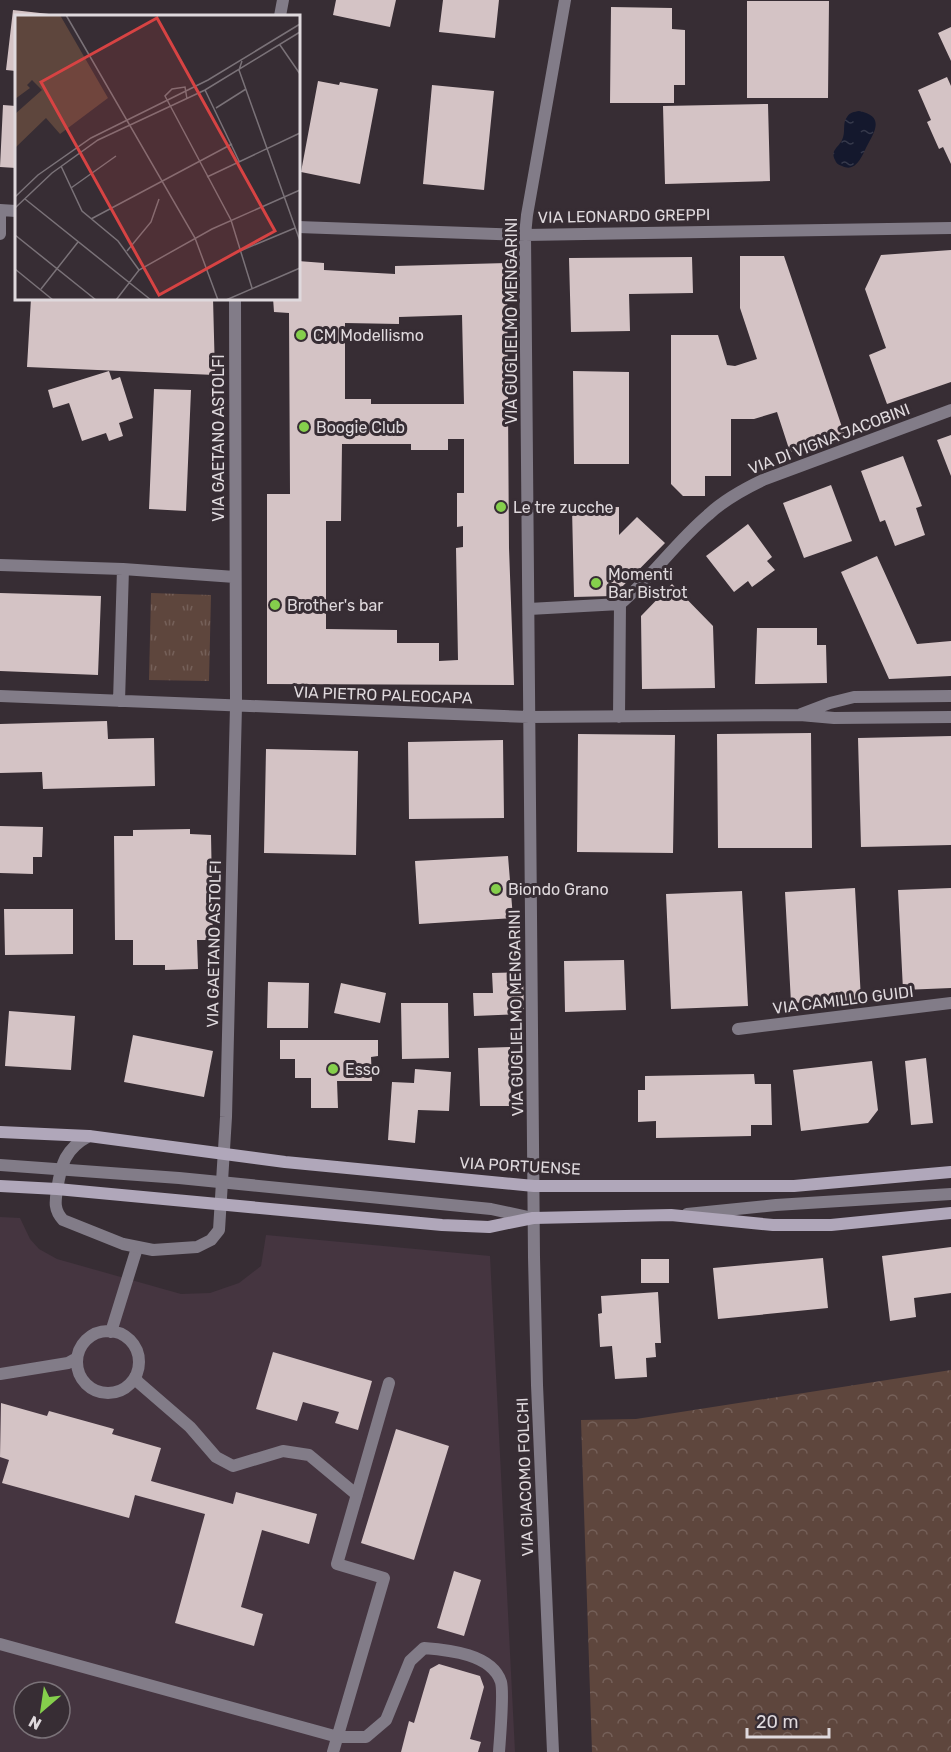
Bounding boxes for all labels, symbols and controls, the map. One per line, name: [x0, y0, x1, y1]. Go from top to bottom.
inset map: [15, 15, 300, 300]
street label: VIA LEONARDO GREPPI: [538, 205, 710, 227]
street label: VIA GUGLIELMO MENGARINI: [502, 218, 521, 424]
place label: CM Modellismo: [313, 326, 424, 345]
marker: CM Modellismo: [294, 328, 308, 342]
street label: VIA GAETANO ASTOLFI: [209, 354, 228, 522]
street label: VIA DI VIGNA JACOBINI: [746, 399, 912, 479]
place label: Boogie Club: [316, 418, 405, 437]
marker: Boogie Club: [297, 420, 311, 434]
place label: Le tre zucche: [513, 498, 614, 517]
marker: Le tre zucche: [494, 500, 508, 514]
place label: Momenti Bar Bistrot: [608, 565, 687, 602]
marker: Momenti Bar Bistrot: [589, 576, 603, 590]
place label: Brother's bar: [287, 596, 383, 615]
marker: Brother's bar: [268, 598, 282, 612]
street label: VIA PIETRO PALEOCAPA: [293, 682, 473, 708]
street label: VIA GAETANO ASTOLFI: [203, 860, 225, 1028]
place label: Biondo Grano: [508, 880, 609, 899]
marker: Biondo Grano: [489, 882, 503, 896]
street label: VIA GUGLIELMO MENGARINI: [505, 909, 527, 1117]
street label: VIA CAMILLO GUIDI: [771, 982, 915, 1018]
place label: Esso: [345, 1060, 380, 1079]
marker: Esso: [326, 1062, 340, 1076]
street label: VIA PORTUENSE: [459, 1153, 581, 1179]
street label: VIA GIACOMO FOLCHI: [513, 1397, 537, 1557]
north arrow: [12, 1680, 72, 1740]
scale bar: [747, 1701, 830, 1739]
text: 20 m: [756, 1711, 798, 1733]
text: N: [25, 1712, 45, 1734]

